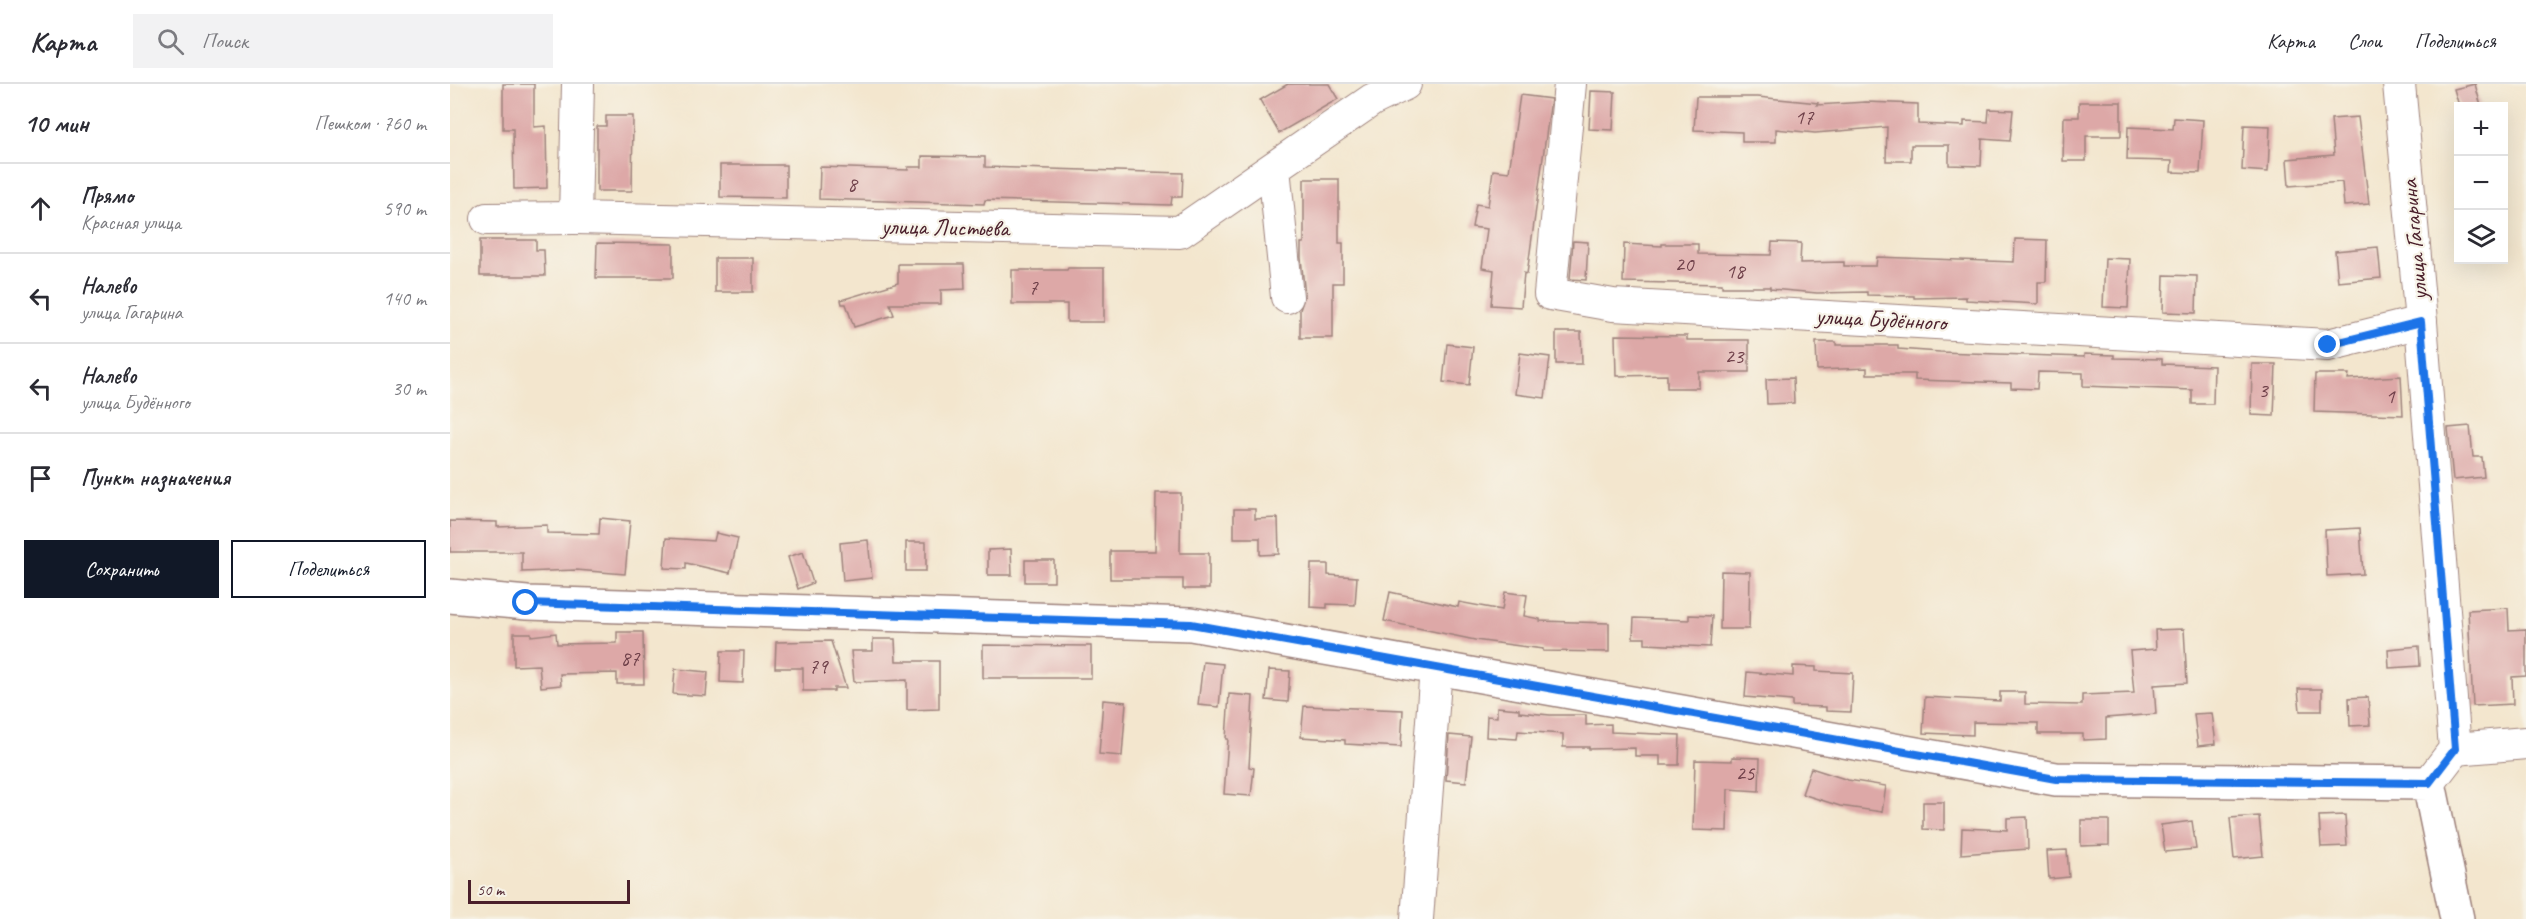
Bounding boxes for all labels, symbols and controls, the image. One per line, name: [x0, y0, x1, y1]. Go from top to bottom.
search box: [133, 14, 553, 68]
text: Карта: [30, 24, 97, 59]
icon: search: [154, 25, 187, 58]
text: Поиск: [202, 27, 248, 55]
text: Карта: [2267, 28, 2315, 54]
text: Слои: [2348, 28, 2382, 54]
text: Поделиться: [2415, 28, 2496, 54]
map controls: [2454, 102, 2508, 264]
button: +: [2454, 102, 2508, 156]
house number: 17: [1795, 104, 1815, 130]
text: 10 мин: [24, 107, 89, 140]
text: Пешком · 760 m: [314, 111, 426, 136]
button: −: [2454, 156, 2508, 210]
house number: 8: [847, 171, 859, 197]
street label: улица Гагарина: [2394, 177, 2434, 304]
text: Прямо: [81, 182, 133, 210]
icon: ahead: [24, 192, 57, 225]
text: 590 m: [383, 196, 426, 221]
text: Красная улица: [81, 210, 181, 235]
button: layers: [2454, 210, 2508, 264]
street label: улица Листьева: [879, 211, 1011, 243]
house number: 20: [1675, 251, 1695, 277]
house number: 18: [1726, 258, 1747, 284]
text: Налево: [81, 272, 137, 300]
house number: 7: [1028, 274, 1039, 300]
icon: left: [24, 282, 57, 315]
text: 140 m: [383, 286, 426, 311]
text: улица Гагарина: [81, 300, 182, 325]
street label: улица Будённого: [1813, 300, 1950, 338]
route end: [2314, 331, 2340, 357]
house number: 23: [1725, 343, 1745, 369]
text: Налево: [81, 362, 137, 390]
icon: left: [24, 372, 57, 405]
text: 30 m: [392, 376, 426, 401]
house number: 3: [2258, 377, 2269, 403]
house number: 1: [2385, 383, 2396, 409]
text: улица Будённого: [81, 390, 190, 415]
icon: arrive: [24, 462, 57, 495]
text: Пункт назначения: [81, 464, 230, 492]
button: Сохранить: [24, 540, 219, 598]
button: Поделиться: [231, 540, 426, 598]
route start: [512, 589, 538, 615]
house number: 87: [621, 645, 641, 671]
house number: 79: [809, 653, 829, 679]
house number: 25: [1736, 760, 1756, 786]
scale bar: [468, 877, 630, 904]
text: 50 m: [477, 880, 504, 900]

